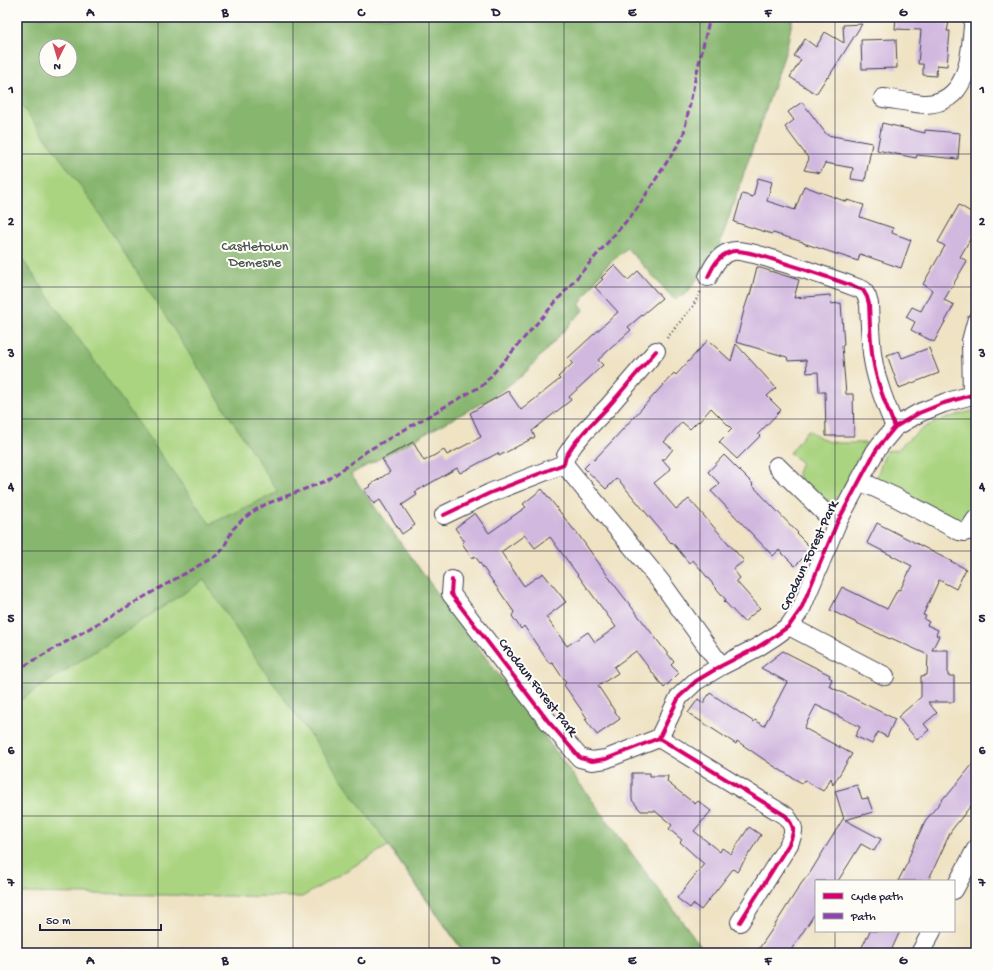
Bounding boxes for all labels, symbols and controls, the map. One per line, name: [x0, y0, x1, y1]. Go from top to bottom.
text: A: [85, 6, 95, 21]
text: B: [221, 6, 230, 21]
text: C: [356, 6, 366, 21]
text: D: [491, 6, 501, 21]
text: E: [628, 6, 637, 21]
text: F: [764, 6, 773, 21]
text: G: [899, 6, 908, 21]
north arrow: [38, 38, 78, 78]
text: N: [53, 60, 61, 72]
text: 1: [7, 83, 14, 98]
text: 1: [978, 83, 985, 98]
text: 2: [8, 215, 15, 230]
text: 2: [979, 215, 986, 230]
park label: Castletown Demesne: [221, 239, 289, 272]
text: 3: [7, 347, 15, 362]
text: 3: [978, 347, 986, 362]
text: 4: [7, 480, 15, 495]
text: 4: [978, 480, 986, 495]
street label: Crodaun Forest Park: [777, 497, 844, 614]
text: 5: [8, 612, 15, 627]
text: 5: [979, 612, 986, 627]
street label: Crodaun Forest Park: [493, 636, 582, 742]
text: 6: [8, 744, 15, 759]
text: 6: [979, 744, 986, 759]
text: 7: [7, 876, 16, 891]
text: 7: [978, 876, 987, 891]
legend: [815, 880, 955, 932]
text: Cycle path: [851, 891, 904, 905]
scale bar: [40, 906, 161, 932]
text: Path: [850, 911, 876, 925]
text: 50 m: [46, 915, 71, 929]
text: A: [85, 954, 95, 969]
text: B: [221, 954, 230, 969]
text: C: [356, 954, 366, 969]
text: D: [491, 954, 501, 969]
text: E: [628, 954, 637, 969]
text: F: [764, 954, 773, 969]
text: G: [899, 954, 908, 969]

